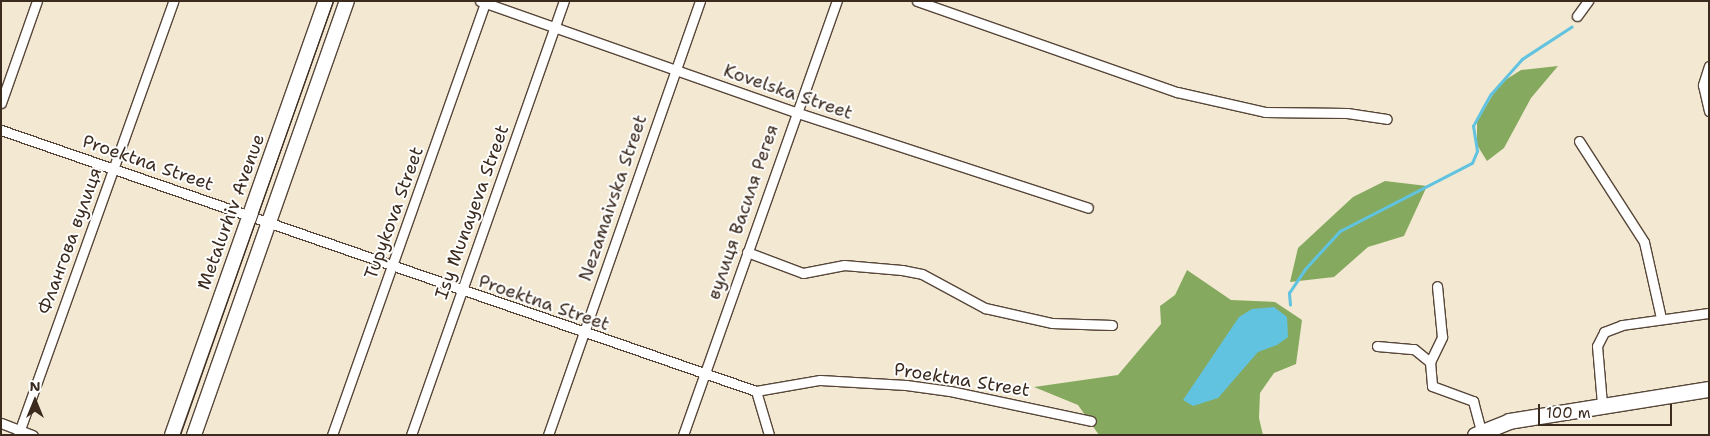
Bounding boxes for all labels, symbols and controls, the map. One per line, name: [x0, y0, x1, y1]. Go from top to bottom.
street label: Kovelska Street: [721, 60, 855, 124]
street label: Nezamaivska Street: [574, 112, 652, 284]
street label: Isy Munayeva Street: [430, 122, 514, 302]
street label: вулиця Василя Регея: [703, 122, 783, 302]
street label: Proektna Street: [80, 130, 216, 196]
street label: Metalurhiv Avenue: [193, 131, 269, 293]
street label: Tupykova Street: [360, 144, 428, 282]
street label: Флангова вулиця: [33, 165, 107, 317]
street label: Proektna Street: [476, 270, 612, 336]
street label: Proektna Street: [893, 359, 1031, 401]
north arrow: [10, 376, 60, 426]
text: N: [29, 377, 41, 395]
scale bar: [1540, 394, 1674, 426]
text: 100 m: [1546, 403, 1591, 423]

